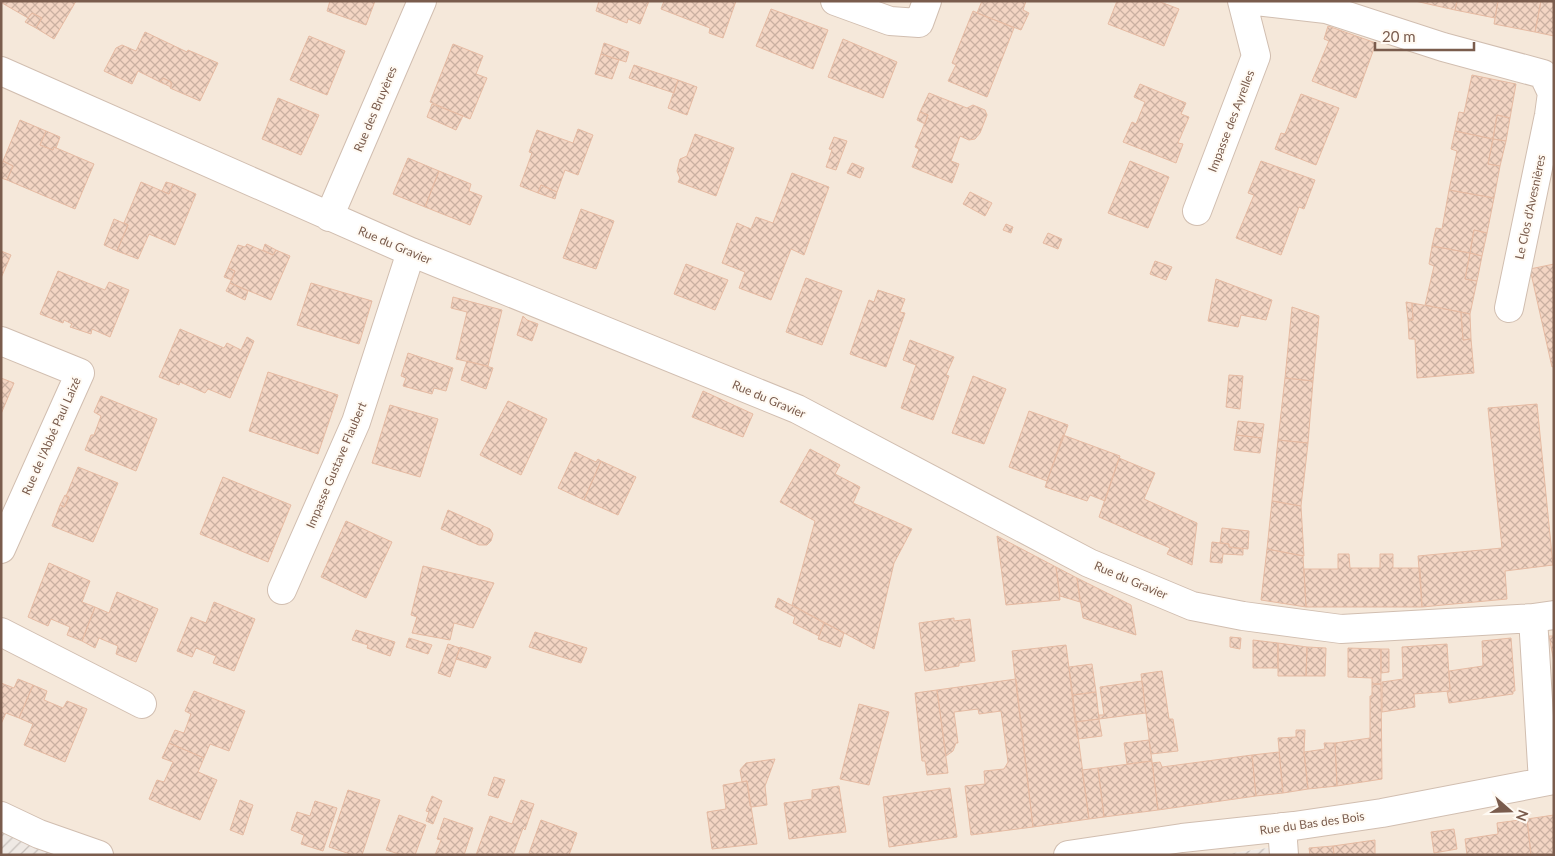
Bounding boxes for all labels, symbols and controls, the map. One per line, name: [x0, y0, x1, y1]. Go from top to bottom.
scale bar: [1375, 20, 1474, 52]
text: 20 m: [1382, 27, 1416, 45]
street label: Rue des Bruyères: [350, 64, 400, 154]
street label: Impasse des Ayrelles: [1205, 68, 1257, 174]
street label: Le Clos d'Avesnières: [1512, 153, 1548, 261]
street label: Rue du Gravier: [356, 223, 435, 267]
street label: Rue de l'Abbé Paul Laizé: [18, 375, 84, 497]
street label: Rue du Gravier: [730, 377, 809, 421]
street label: Impasse Gustave Flaubert: [303, 399, 370, 530]
street label: Rue du Gravier: [1092, 558, 1171, 602]
north arrow: [1485, 786, 1535, 836]
street label: Rue du Bas des Bois: [1259, 808, 1365, 838]
text: N: [1513, 808, 1533, 824]

